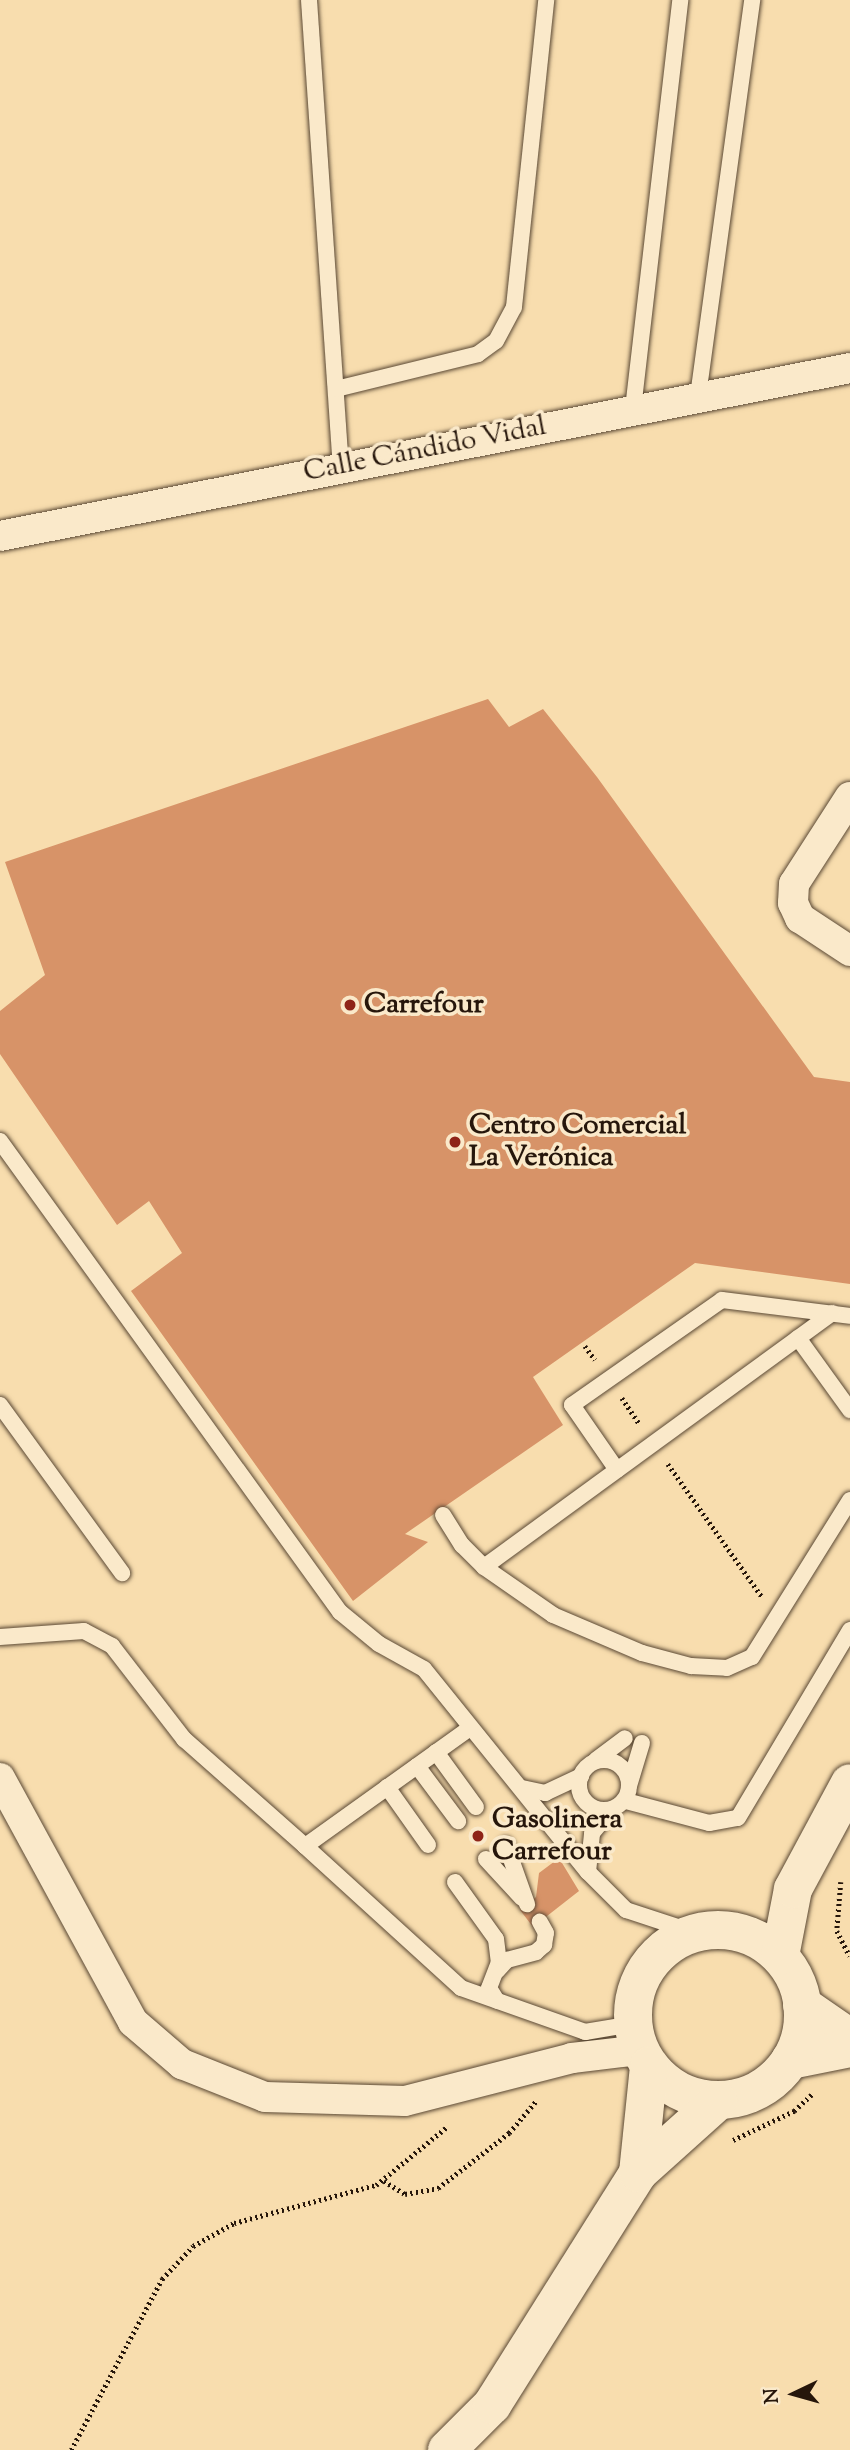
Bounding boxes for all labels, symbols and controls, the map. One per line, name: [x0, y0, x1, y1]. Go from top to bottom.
street label: Calle Cándido Vidal: [301, 410, 549, 490]
place label: Carrefour: [364, 988, 484, 1022]
marker: Carrefour: [342, 997, 358, 1013]
place label: Centro Comercial La Verónica: [469, 1109, 686, 1175]
marker: Centro Comercial La Verónica: [447, 1134, 463, 1150]
place label: Gasolinera Carrefour: [492, 1803, 622, 1869]
marker: Gasolinera Carrefour: [470, 1828, 486, 1844]
north arrow: [759, 2359, 829, 2429]
text: N: [758, 2387, 787, 2405]

